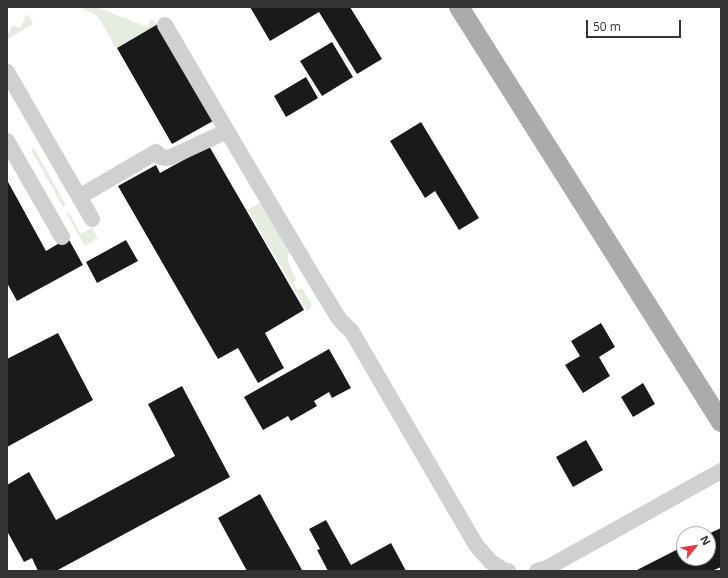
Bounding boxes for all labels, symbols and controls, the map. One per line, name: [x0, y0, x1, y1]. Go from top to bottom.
scale bar: [588, 12, 683, 38]
text: 50 m: [593, 18, 621, 35]
north arrow: [676, 526, 716, 566]
text: N: [697, 533, 715, 548]

